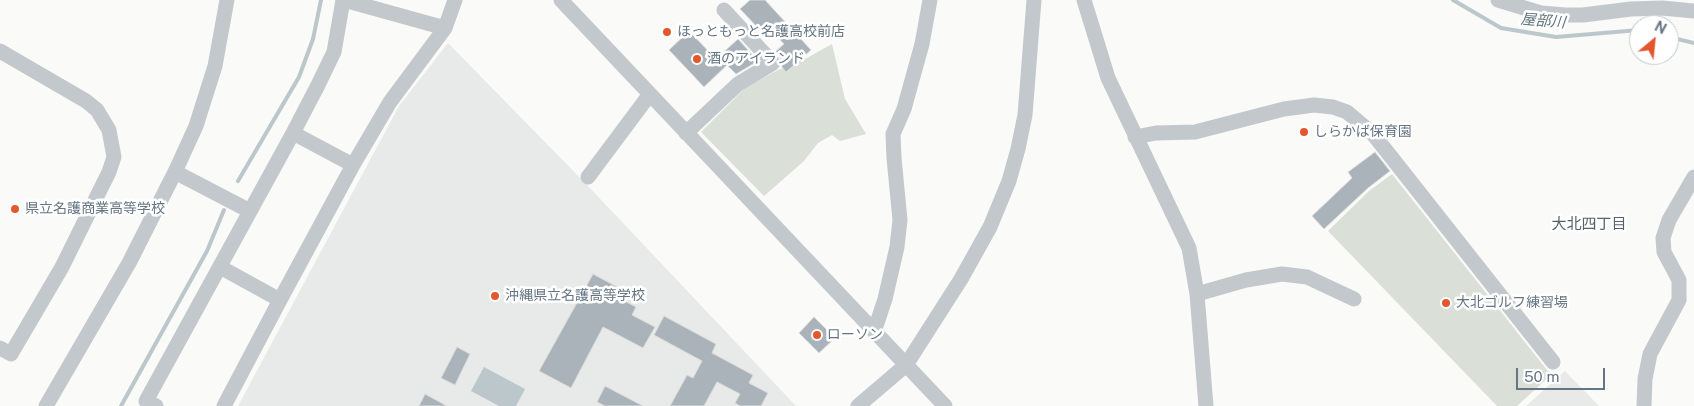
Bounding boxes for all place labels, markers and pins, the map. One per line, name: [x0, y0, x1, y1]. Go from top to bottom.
place label: ほっともっと名護高校前店: [677, 24, 845, 40]
marker: ほっともっと名護高校前店: [661, 26, 673, 38]
place label: 酒のアイランド: [707, 51, 805, 67]
marker: 酒のアイランド: [691, 53, 703, 65]
place label: しらかば保育園: [1314, 124, 1412, 140]
marker: しらかば保育園: [1298, 126, 1310, 138]
place label: 県立名護商業高等学校: [25, 201, 165, 217]
marker: 県立名護商業高等学校: [9, 203, 21, 215]
place label: 沖縄県立名護高等学校: [505, 288, 645, 304]
marker: 沖縄県立名護高等学校: [489, 290, 501, 302]
place label: 大北ゴルフ練習場: [1456, 295, 1568, 311]
marker: 大北ゴルフ練習場: [1440, 297, 1452, 309]
place label: ローソン: [827, 327, 883, 343]
marker: ローソン: [811, 329, 823, 341]

